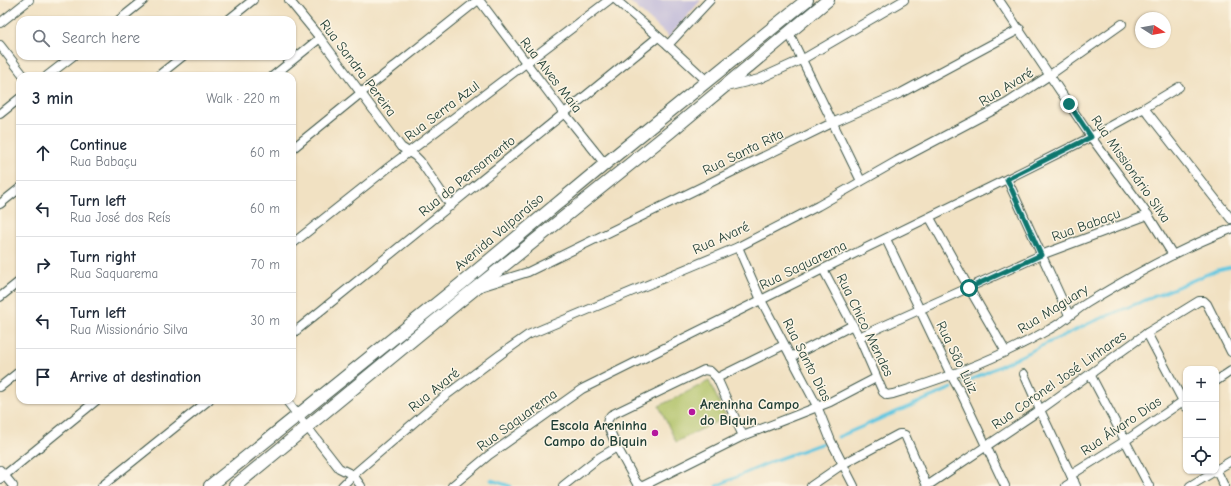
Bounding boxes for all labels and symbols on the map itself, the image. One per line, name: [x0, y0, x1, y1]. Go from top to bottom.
north arrow: [1135, 12, 1171, 48]
street label: Rua Sandra Pereira: [316, 16, 400, 120]
street label: Rua Alves Maia: [516, 34, 586, 116]
street label: Rua Avaré: [976, 64, 1036, 110]
street label: Rua Serra Azul: [401, 77, 483, 145]
route end: [1060, 95, 1078, 113]
street label: Rua Missionário Silva: [1088, 112, 1174, 226]
street label: Rua Santa Rita: [700, 125, 786, 179]
street label: Rua do Pensamento: [415, 132, 519, 220]
street label: Avenida Valparaíso: [451, 190, 547, 274]
street label: Rua Babaçu: [1049, 205, 1123, 245]
street label: Rua Avaré: [690, 218, 752, 258]
street label: Rua Saquarema: [757, 237, 849, 293]
street label: Rua Chico Mendes: [833, 271, 897, 379]
route start: [960, 279, 978, 297]
street label: Rua Maguary: [1015, 280, 1092, 337]
street label: Rua Santo Dias: [779, 316, 835, 404]
street label: Rua São Luiz: [932, 318, 982, 396]
street label: Rua Coronel José Linhares: [988, 327, 1130, 433]
street label: Rua Avaré: [405, 364, 463, 416]
street label: Rua Saquarema: [474, 385, 560, 455]
street label: Rua Álvaro Dias: [1077, 393, 1165, 459]
place label: Areninha Campo do Biquin: [700, 396, 799, 429]
marker: Areninha Campo do Biquin: [687, 407, 697, 417]
place label: Escola Areninha Campo do Biquin: [544, 417, 647, 450]
marker: Escola Areninha Campo do Biquin: [650, 428, 660, 438]

